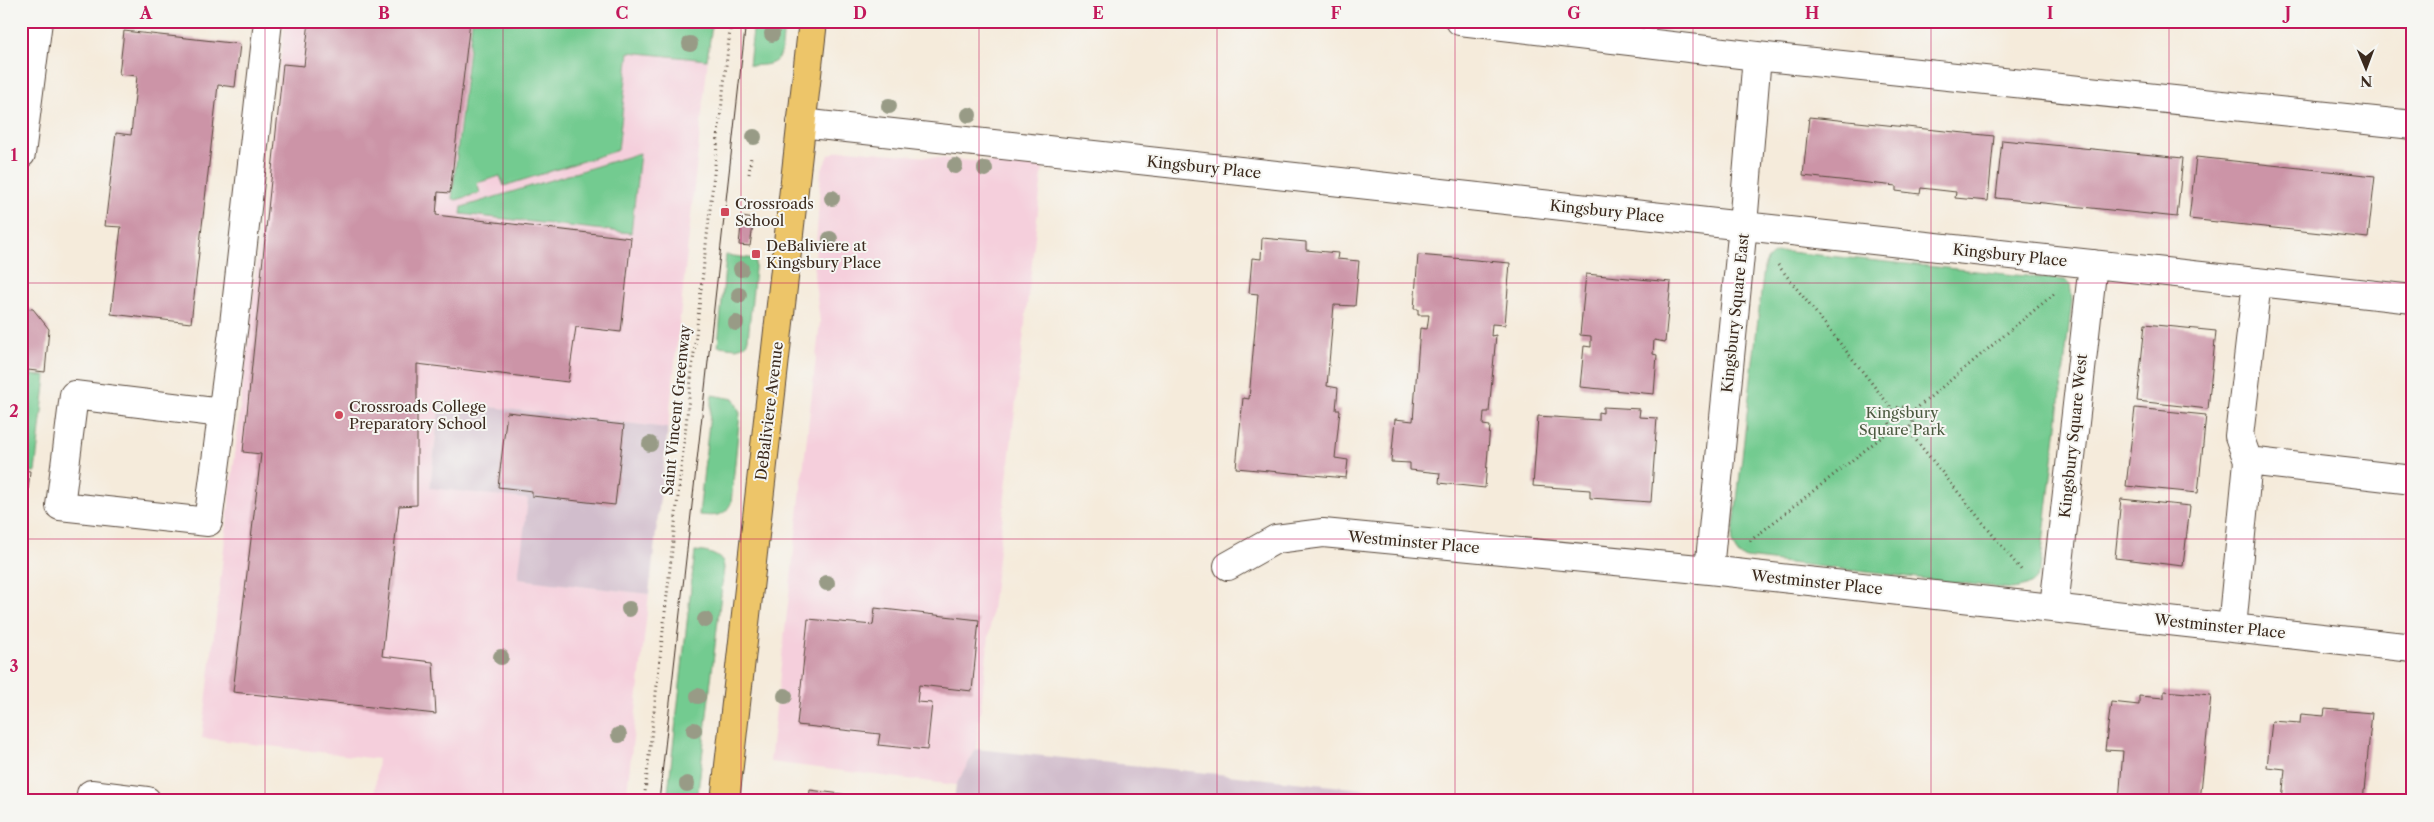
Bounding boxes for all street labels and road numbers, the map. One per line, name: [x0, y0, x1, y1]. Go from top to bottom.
street label: Kingsbury Place: [1146, 152, 1262, 182]
street label: Kingsbury Place: [1549, 196, 1665, 226]
street label: Kingsbury Square East: [1717, 232, 1753, 394]
street label: Kingsbury Place: [1952, 240, 2068, 270]
street label: Saint Vincent Greenway: [658, 323, 694, 496]
street label: DeBaliviere Avenue: [751, 340, 787, 482]
street label: Kingsbury Square West: [2055, 352, 2091, 519]
street label: Westminster Place: [1346, 527, 1481, 557]
street label: Westminster Place: [1749, 566, 1884, 598]
street label: Westminster Place: [2152, 610, 2287, 642]

